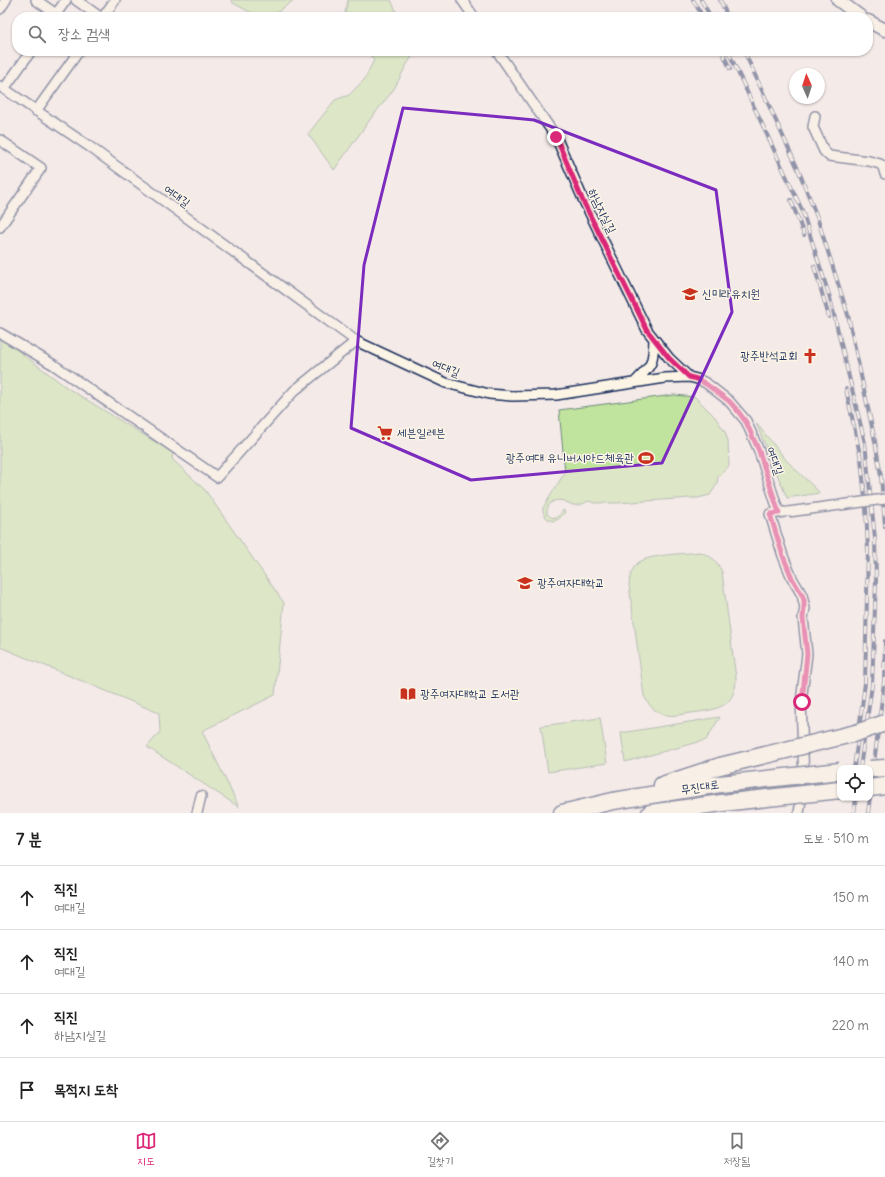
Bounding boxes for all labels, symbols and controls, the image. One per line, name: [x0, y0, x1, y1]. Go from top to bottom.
search box: [12, 12, 873, 56]
icon: search: [26, 23, 48, 45]
text: 장소 검색: [58, 24, 110, 43]
north arrow: [789, 68, 825, 104]
route end: [547, 128, 565, 146]
street label: 여대길: [161, 181, 194, 210]
street label: 하남지실길: [585, 186, 620, 236]
school or university icon: 신미라유치원: [681, 285, 699, 303]
place label: 신미라유치원: [702, 286, 760, 301]
church icon: 광주반석교회: [801, 347, 819, 365]
place label: 광주반석교회: [740, 348, 798, 363]
street label: 여대길: [430, 355, 463, 380]
supermarket icon: 세븐일레븐: [376, 424, 394, 442]
place label: 세븐일레븐: [397, 425, 445, 440]
street label: 여대길: [764, 445, 787, 477]
sports icon: 광주여대 유니버시아드체육관: [637, 449, 655, 467]
place label: 광주여대 유니버시아드체육관: [506, 450, 634, 465]
school or university icon: 광주여자대학교: [516, 574, 534, 592]
place label: 광주여자대학교: [537, 575, 605, 590]
library icon: 광주여자대학교 도서관: [399, 685, 417, 703]
place label: 광주여자대학교 도서관: [420, 686, 520, 701]
route start: [793, 693, 811, 711]
map controls: [837, 765, 873, 801]
button: locate: [837, 765, 873, 801]
street label: 무진대로: [680, 776, 720, 797]
text: 7 분: [16, 828, 42, 850]
text: 도보 · 510 m: [803, 830, 869, 847]
text: 직진: [54, 879, 78, 898]
icon: ahead: [16, 887, 38, 909]
text: 150 m: [833, 889, 869, 906]
text: 여대길: [54, 899, 85, 916]
text: 직진: [54, 943, 78, 962]
icon: ahead: [16, 951, 38, 973]
text: 140 m: [833, 953, 869, 970]
text: 여대길: [54, 963, 85, 980]
text: 직진: [54, 1007, 78, 1026]
icon: ahead: [16, 1015, 38, 1037]
text: 220 m: [832, 1017, 869, 1034]
text: 하남지실길: [54, 1027, 106, 1044]
icon: arrive: [16, 1079, 38, 1101]
text: 목적지 도착: [54, 1080, 118, 1099]
tab: 지도: [135, 1130, 157, 1169]
tab: 길찾기: [427, 1130, 453, 1169]
tab: 저장됨: [723, 1130, 750, 1169]

